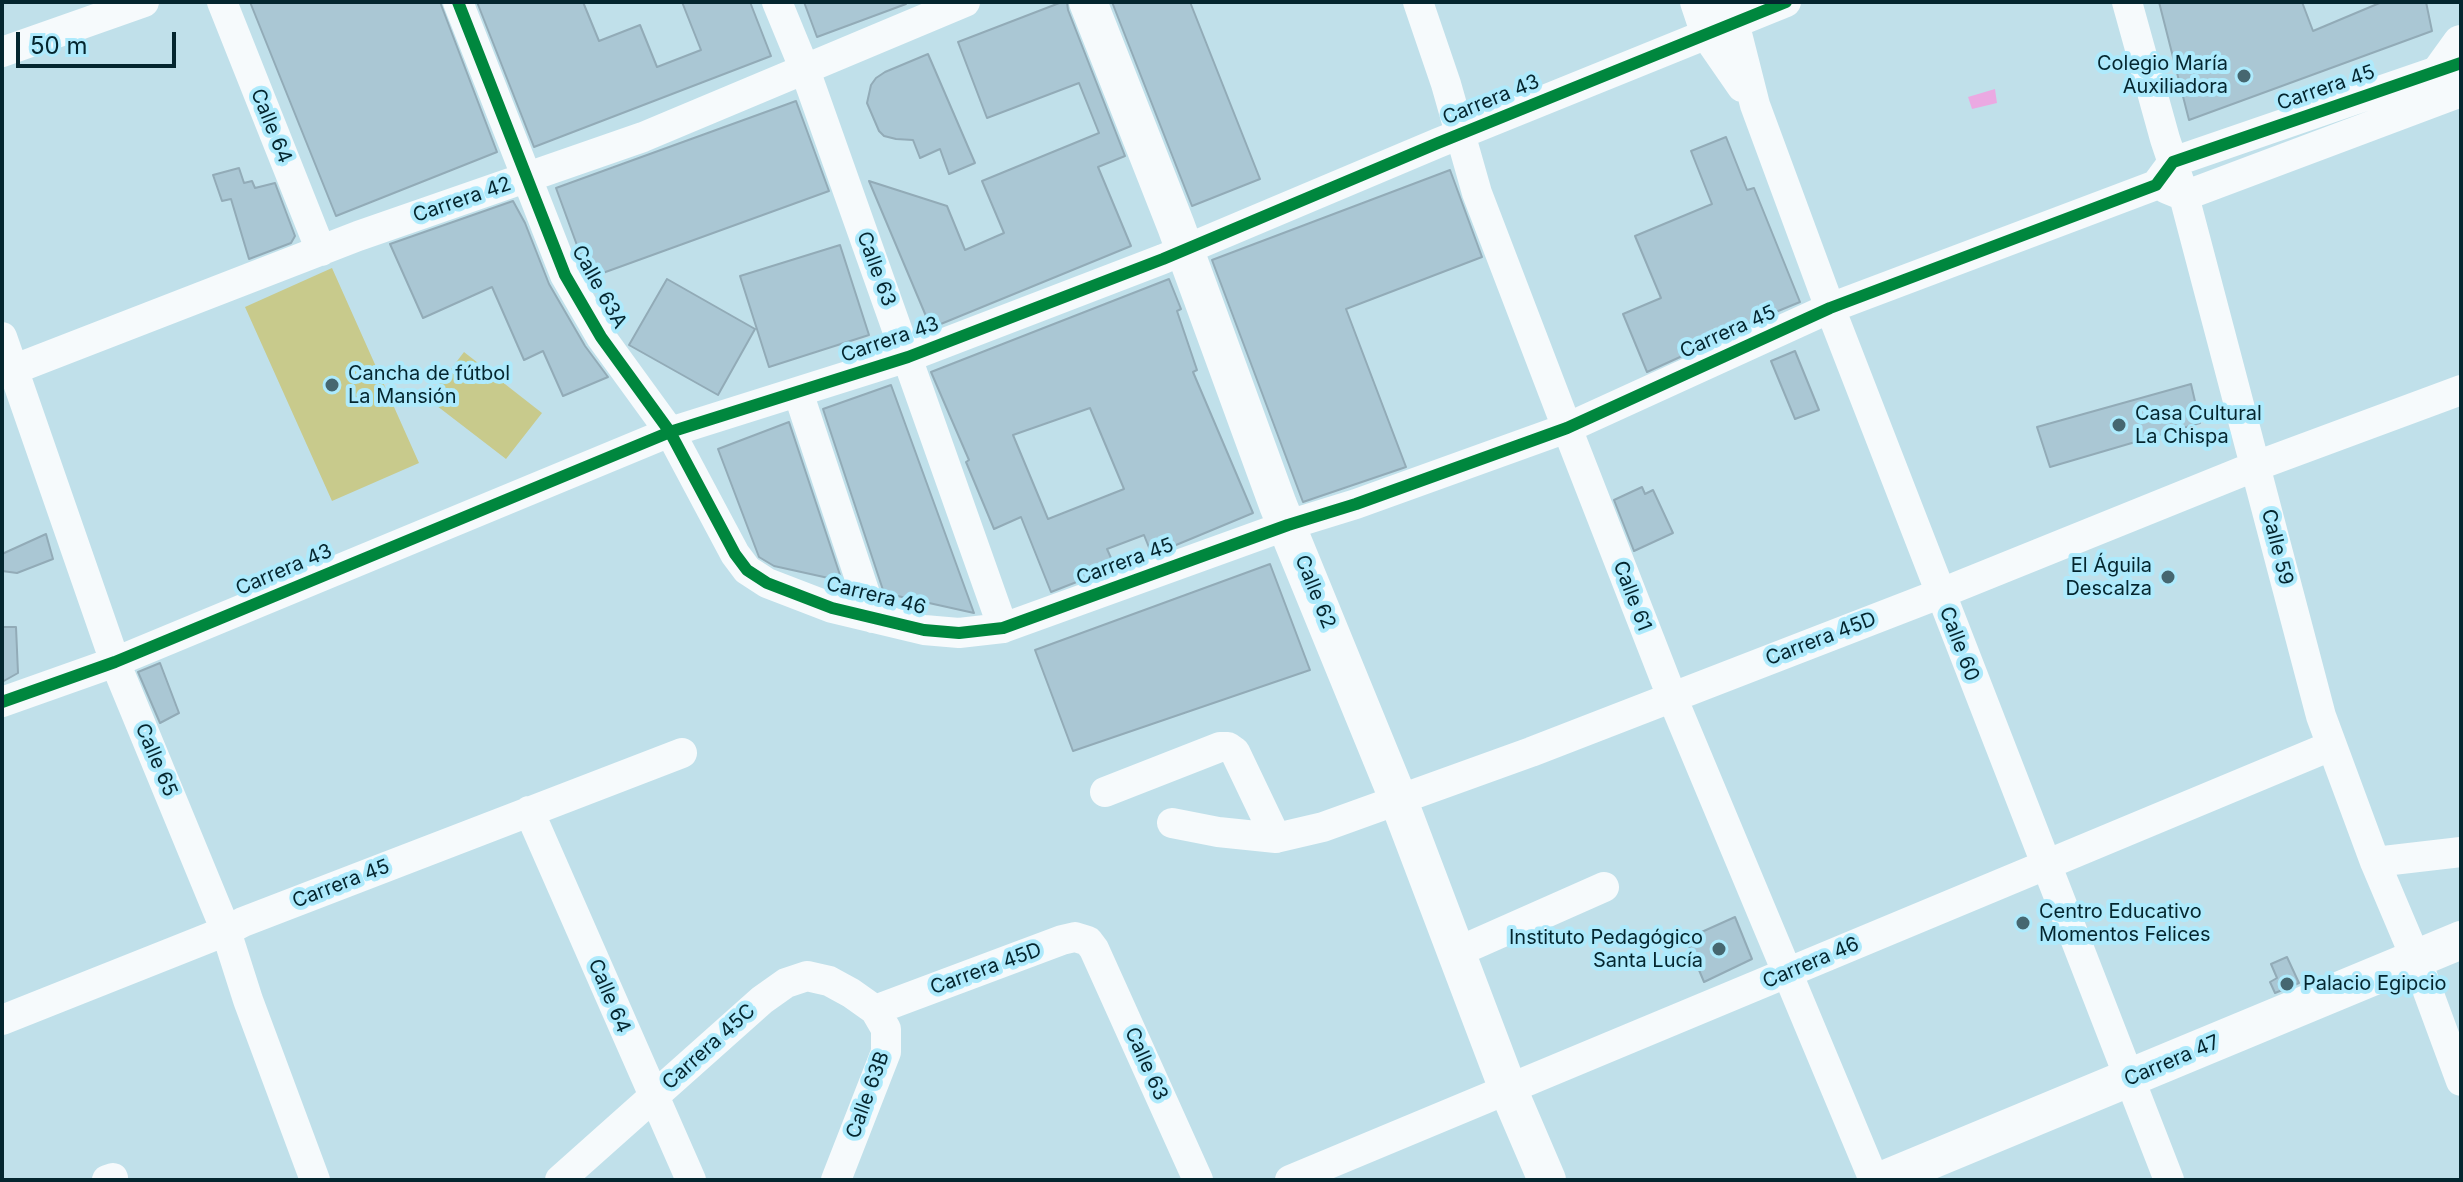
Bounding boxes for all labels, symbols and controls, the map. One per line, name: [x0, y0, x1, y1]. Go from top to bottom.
scale bar: [20, 16, 180, 66]
text: 50 m: [30, 31, 88, 60]
place label: Colegio María Auxiliadora: [2097, 52, 2228, 99]
street label: Carrera 45: [2274, 60, 2378, 116]
marker: Colegio María Auxiliadora: [2235, 67, 2253, 85]
street label: Carrera 43: [1439, 70, 1543, 130]
street label: Calle 64: [245, 85, 297, 167]
street label: Carrera 42: [410, 172, 514, 228]
street label: Calle 63: [851, 228, 901, 310]
street label: Calle 63A: [566, 241, 632, 333]
street label: Carrera 45: [1677, 300, 1779, 364]
street label: Carrera 43: [838, 312, 942, 368]
place label: Cancha de fútbol La Mansión: [348, 362, 510, 409]
marker: Cancha de fútbol La Mansión: [323, 376, 341, 394]
place label: Casa Cultural La Chispa: [2135, 402, 2262, 449]
marker: Casa Cultural La Chispa: [2110, 416, 2128, 434]
street label: Calle 59: [2256, 507, 2298, 587]
street label: Carrera 45: [1073, 533, 1177, 591]
street label: Carrera 43: [232, 539, 336, 601]
street label: Calle 62: [1289, 552, 1341, 632]
place label: El Águila Descalza: [2065, 554, 2152, 601]
street label: Calle 61: [1608, 557, 1656, 635]
marker: El Águila Descalza: [2159, 568, 2177, 586]
street label: Carrera 46: [823, 572, 929, 620]
street label: Calle 60: [1934, 603, 1984, 685]
street label: Carrera 45D: [1762, 607, 1880, 671]
street label: Calle 65: [130, 720, 182, 800]
street label: Carrera 45: [289, 855, 393, 913]
place label: Centro Educativo Momentos Felices: [2039, 900, 2211, 947]
marker: Centro Educativo Momentos Felices: [2014, 914, 2032, 932]
place label: Instituto Pedagógico Santa Lucía: [1509, 926, 1703, 973]
street label: Carrera 46: [1759, 932, 1863, 994]
street label: Carrera 45D: [927, 938, 1045, 1000]
marker: Instituto Pedagógico Santa Lucía: [1710, 940, 1728, 958]
street label: Calle 64: [583, 955, 635, 1037]
place label: Palacio Egipcio: [2303, 972, 2447, 996]
marker: Palacio Egipcio: [2278, 975, 2296, 993]
street label: Carrera 45C: [658, 999, 760, 1095]
street label: Calle 63: [1119, 1024, 1173, 1104]
street label: Carrera 47: [2121, 1030, 2223, 1092]
street label: Calle 63B: [841, 1048, 895, 1142]

